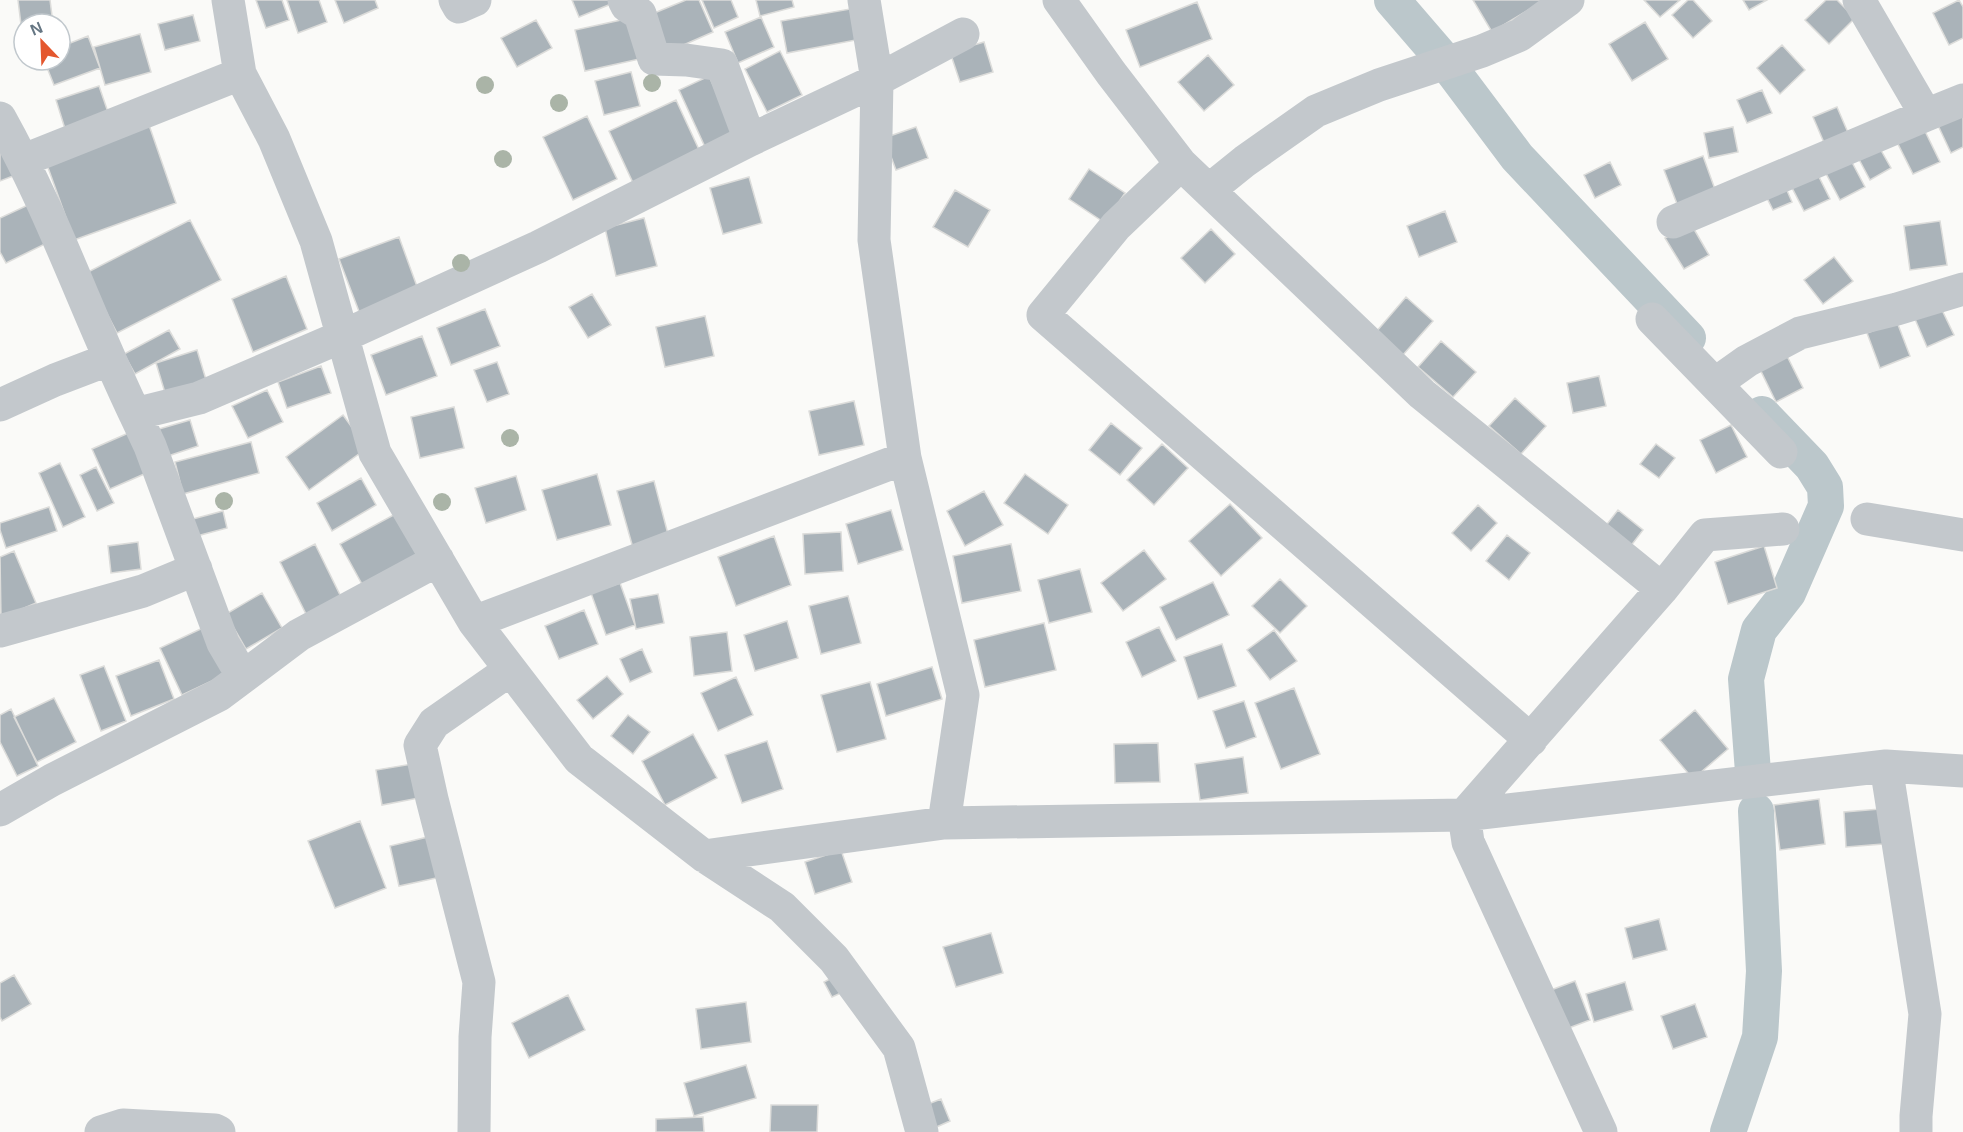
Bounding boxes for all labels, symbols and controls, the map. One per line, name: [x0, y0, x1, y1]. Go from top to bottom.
north arrow: [12, 12, 72, 72]
text: N: [28, 19, 45, 39]

